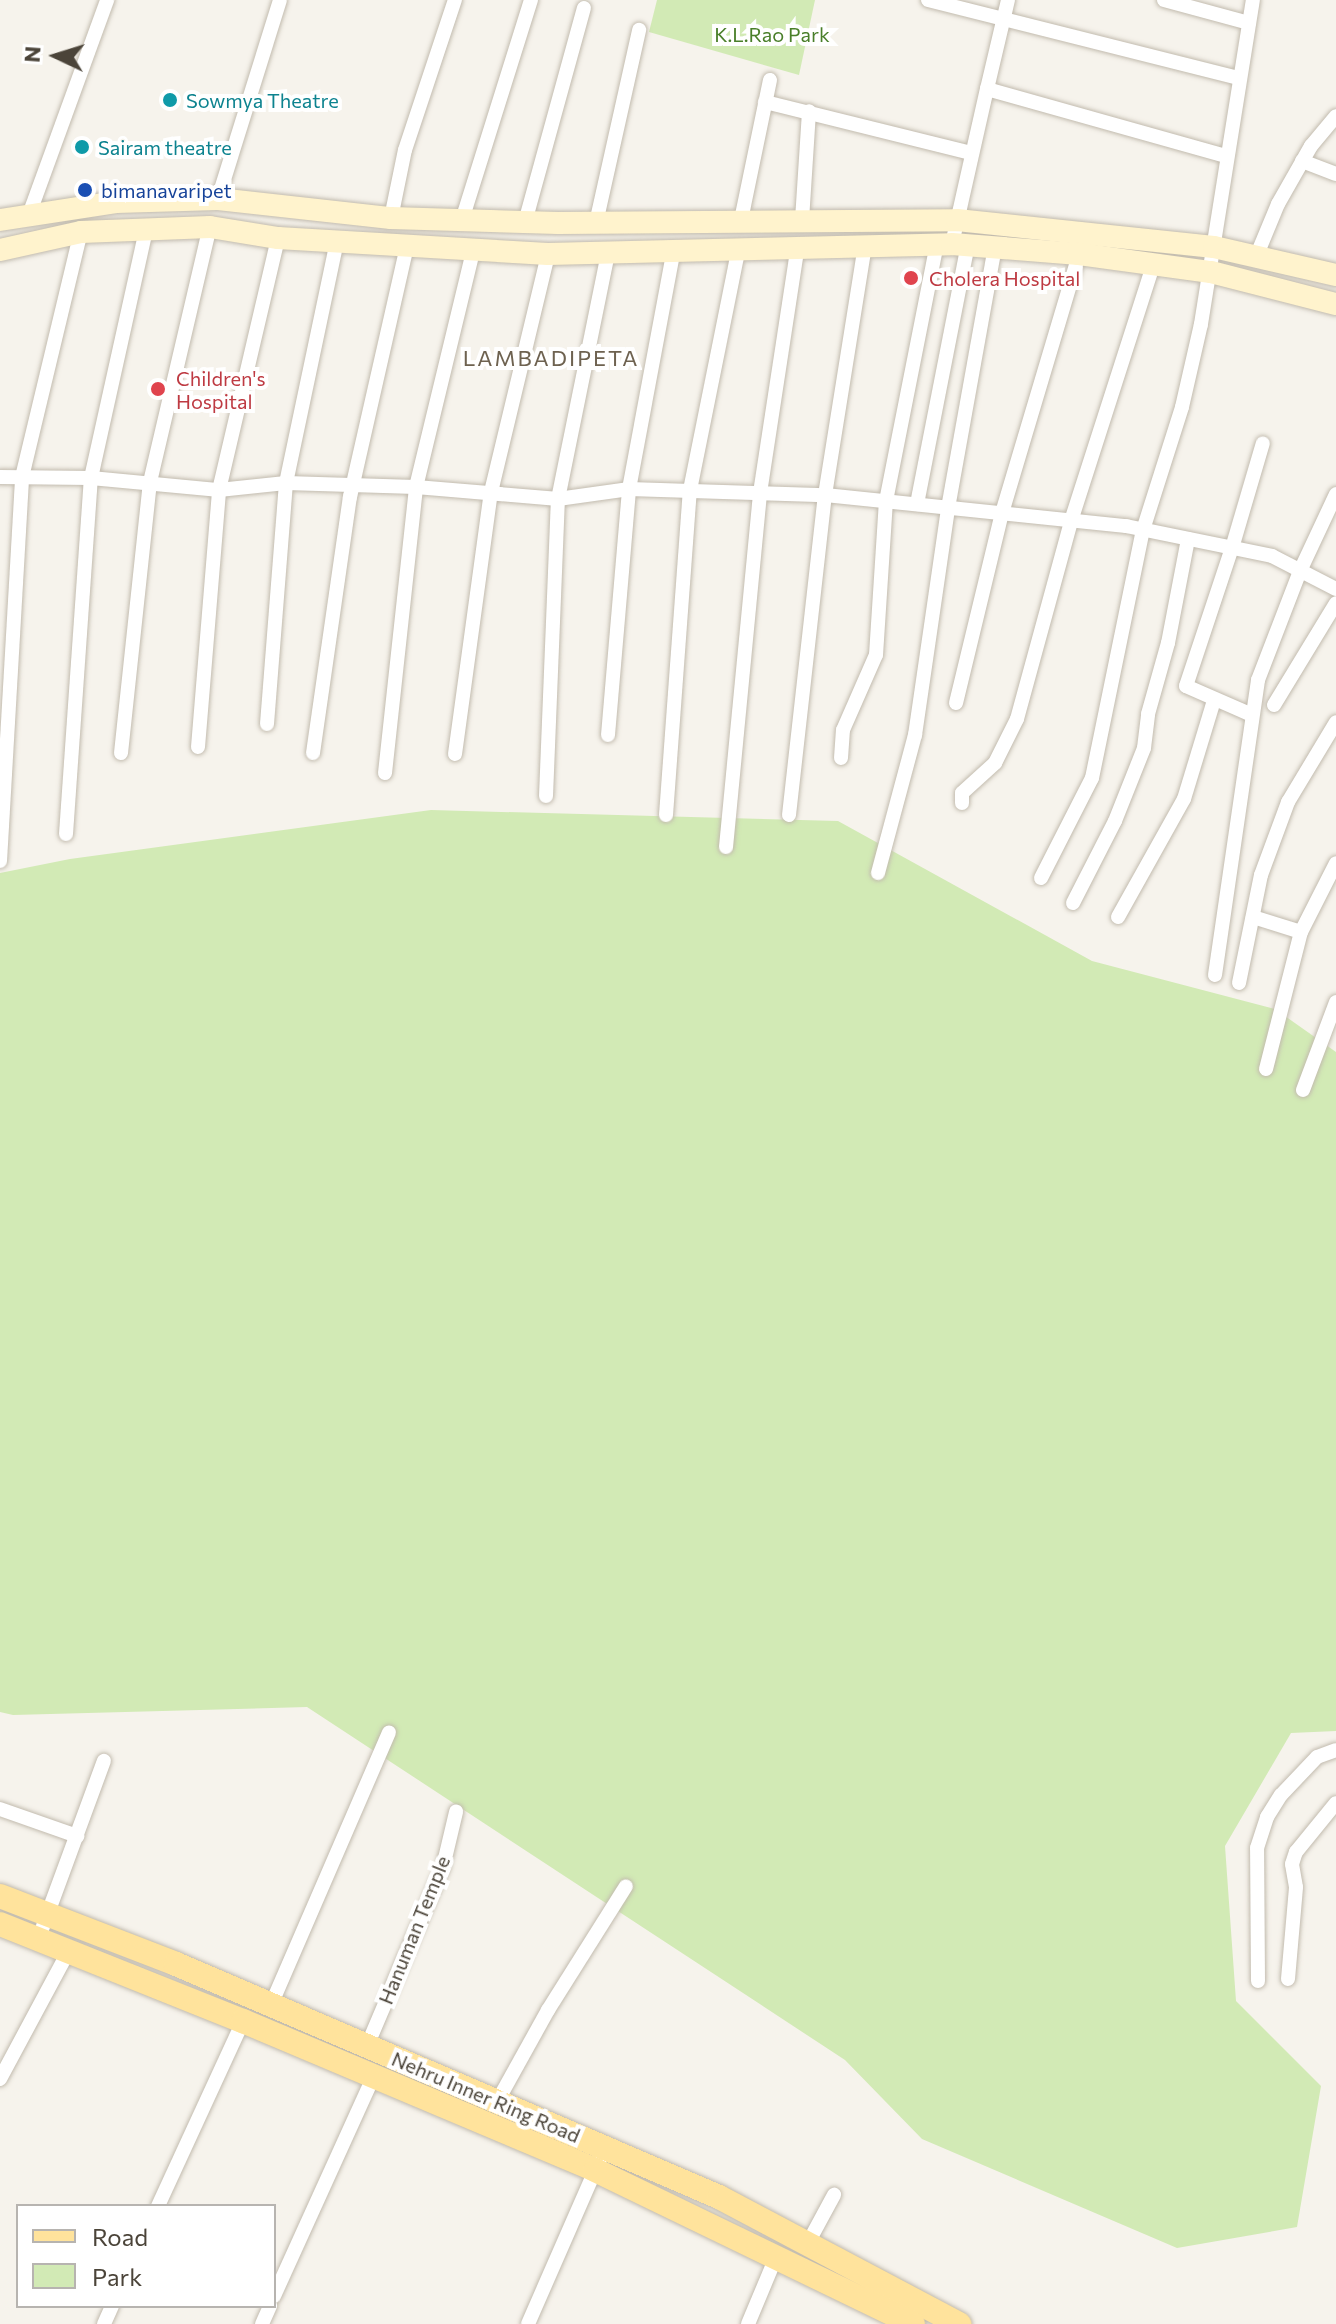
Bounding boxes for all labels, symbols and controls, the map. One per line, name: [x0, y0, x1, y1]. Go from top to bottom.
north arrow: [16, 16, 96, 96]
park label: K.L.Rao Park: [714, 22, 830, 46]
text: N: [18, 45, 46, 63]
place label: Sowmya Theatre: [186, 88, 339, 112]
marker: Sowmya Theatre: [161, 91, 179, 109]
place label: Sairam theatre: [98, 135, 232, 159]
marker: Sairam theatre: [73, 138, 91, 156]
place label: bimanavaripet: [101, 178, 232, 202]
marker: bimanavaripet: [76, 181, 94, 199]
place label: Cholera Hospital: [929, 266, 1080, 290]
marker: Cholera Hospital: [900, 267, 922, 289]
district label: LAMBADIPETA: [463, 345, 639, 371]
place label: Children's Hospital: [176, 366, 266, 413]
marker: Children's Hospital: [147, 378, 169, 400]
street label: Hanuman Temple: [373, 1852, 455, 2008]
street label: Nehru Inner Ring Road: [388, 2046, 584, 2148]
legend: [16, 2204, 276, 2308]
text: Road: [92, 2222, 148, 2251]
text: Park: [92, 2262, 142, 2291]

